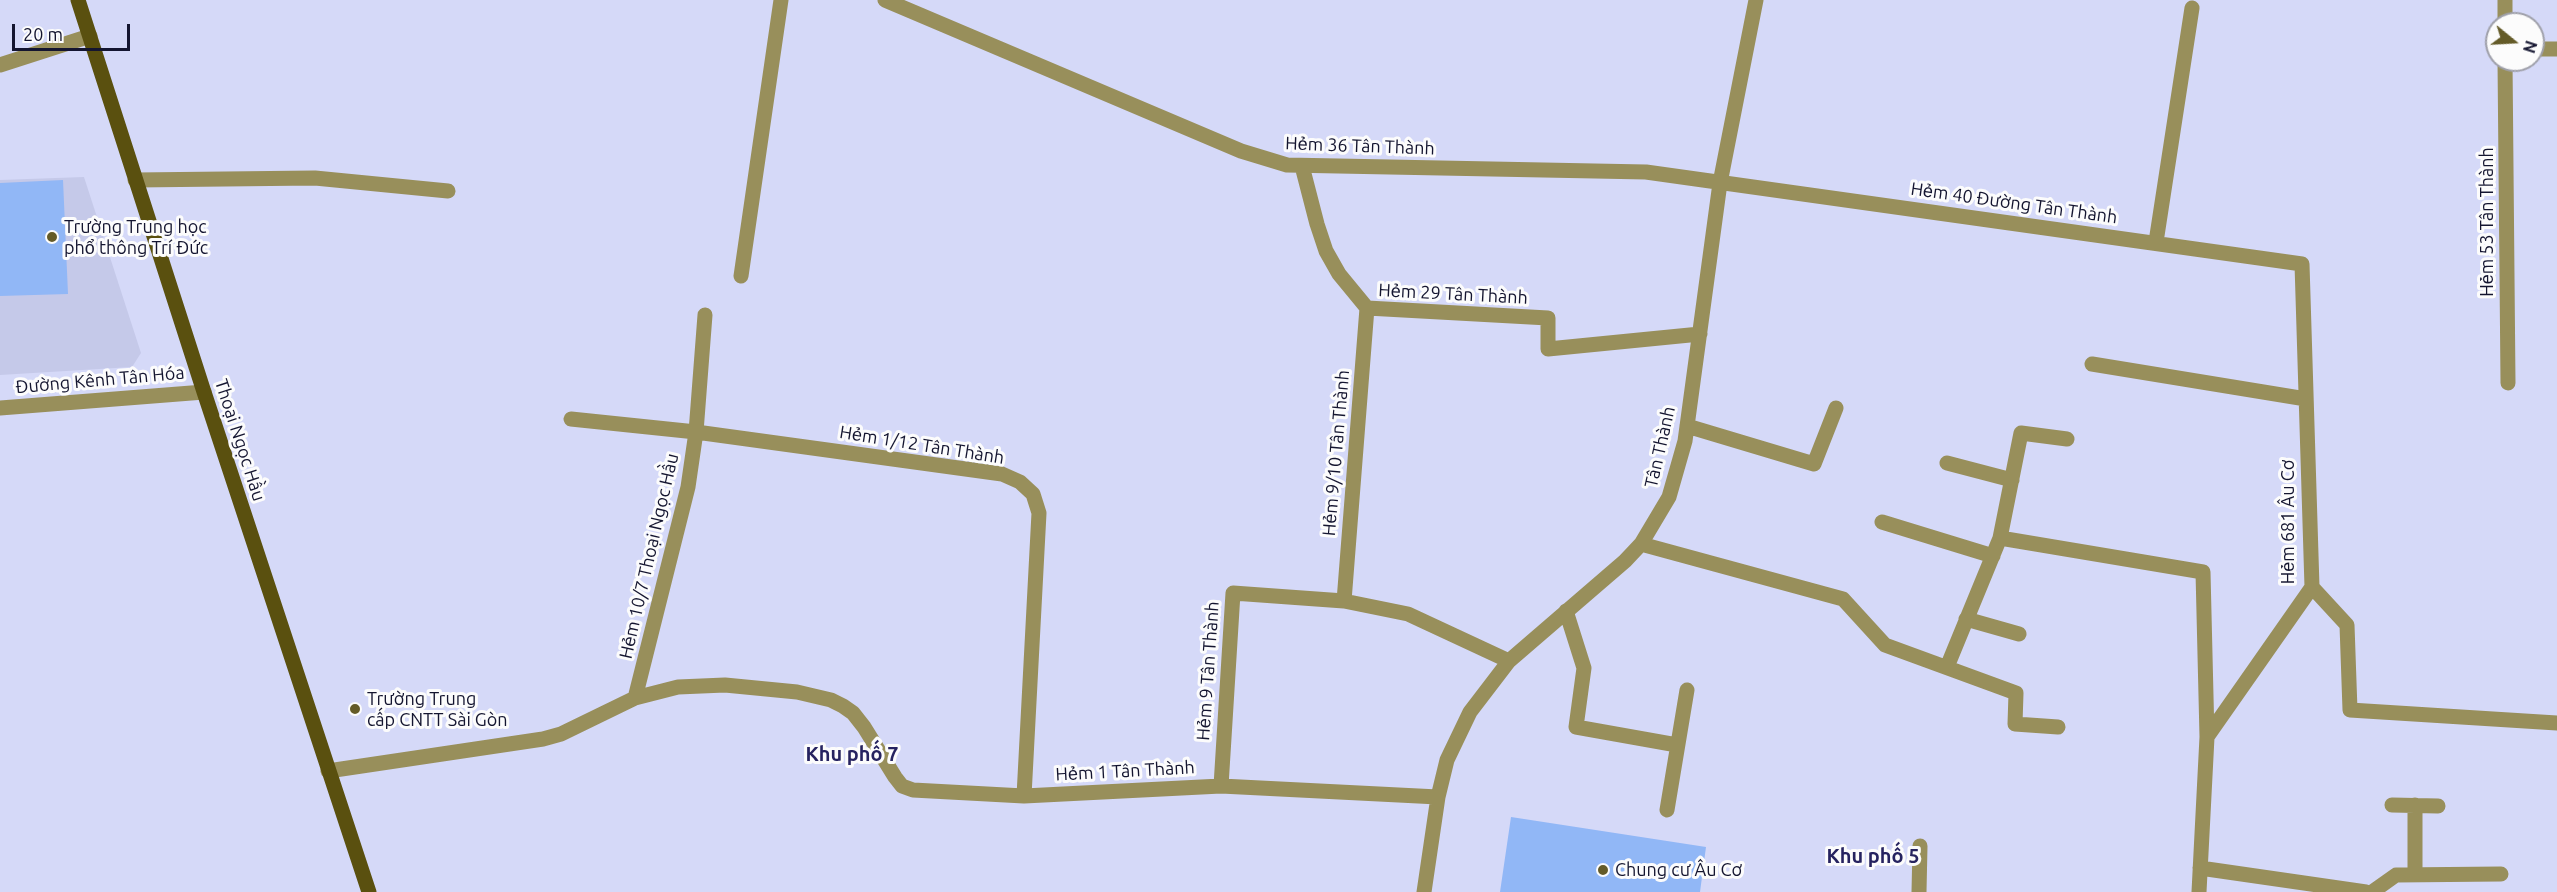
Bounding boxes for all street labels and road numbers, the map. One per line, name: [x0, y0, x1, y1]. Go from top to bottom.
street label: Hẻm 36 Tân Thành: [1285, 133, 1435, 159]
street label: Hẻm 53 Tân Thành: [2476, 147, 2498, 297]
street label: Hẻm 40 Đường Tân Thành: [1909, 178, 2119, 228]
street label: Hẻm 29 Tân Thành: [1378, 279, 1528, 309]
street label: Đường Kênh Tân Hóa: [15, 362, 185, 398]
street label: Hẻm 9/10 Tân Thành: [1318, 369, 1354, 537]
street label: Thoại Ngọc Hầu: [210, 376, 270, 504]
street label: Tân Thành: [1640, 404, 1680, 490]
street label: Hẻm 1/12 Tân Thành: [838, 421, 1006, 469]
street label: Hẻm 10/7 Thoại Ngọc Hầu: [615, 451, 683, 661]
street label: Hẻm 681 Âu Cơ: [2277, 460, 2299, 584]
street label: Hẻm 9 Tân Thành: [1192, 601, 1224, 741]
street label: Hẻm 1 Tân Thành: [1055, 757, 1195, 785]

